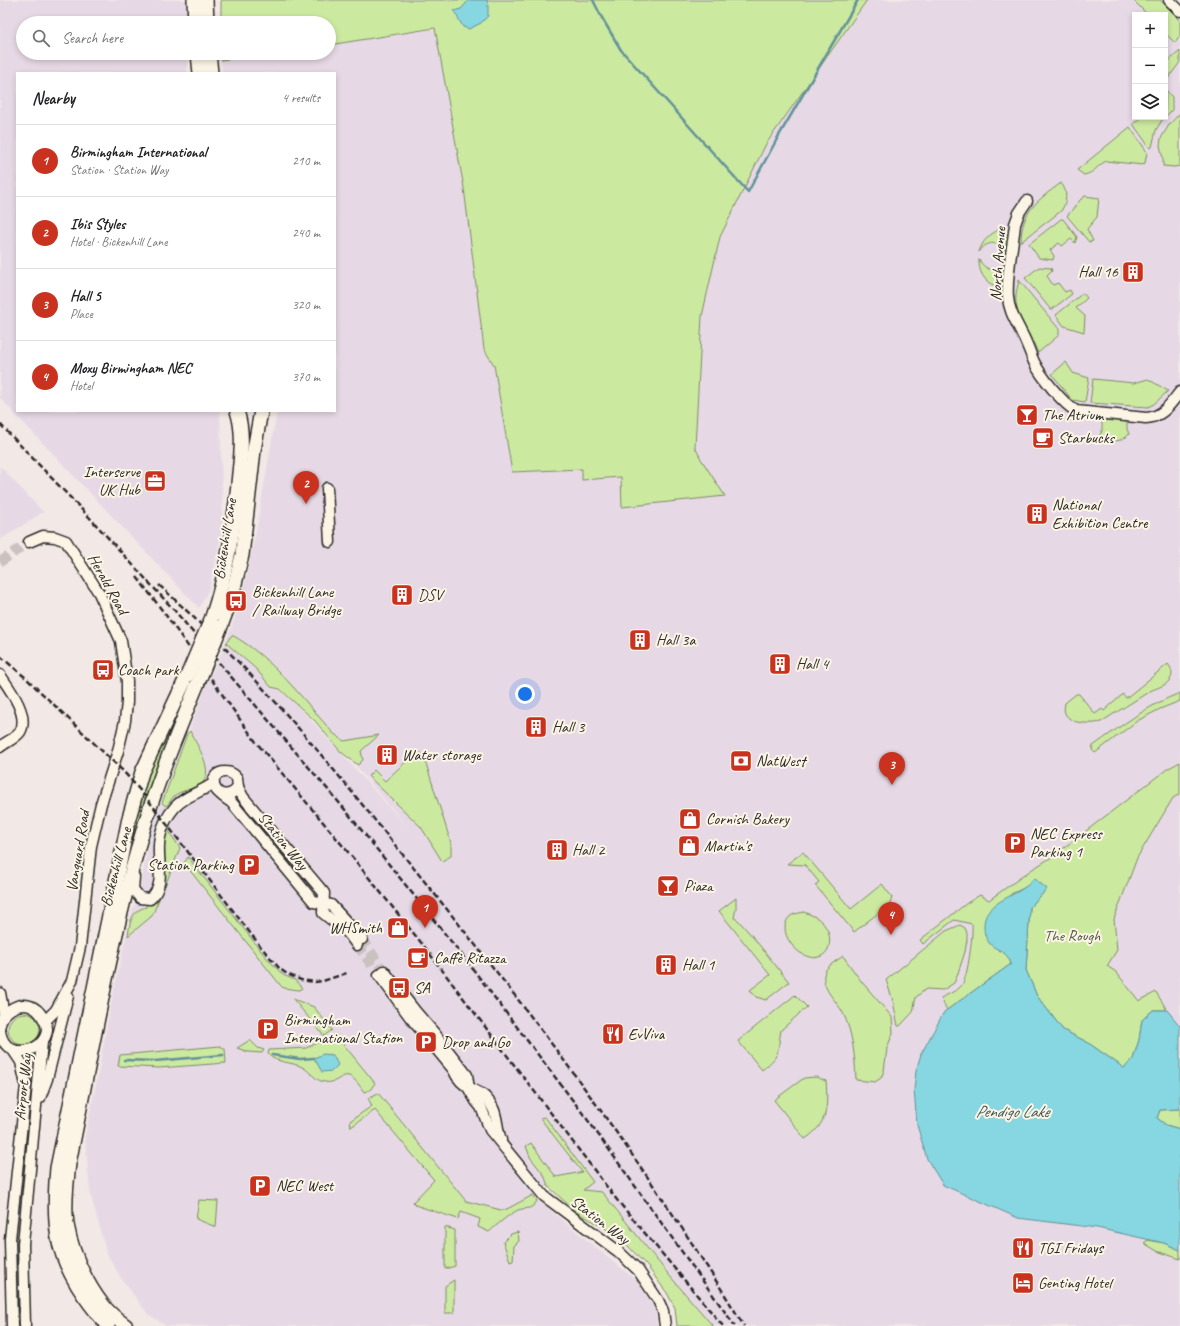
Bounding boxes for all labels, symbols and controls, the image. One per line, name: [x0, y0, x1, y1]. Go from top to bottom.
map controls: [1132, 12, 1168, 120]
button: +: [1132, 12, 1168, 48]
search box: [16, 16, 336, 60]
icon: search: [30, 27, 52, 49]
text: Search here: [62, 29, 123, 48]
button: −: [1132, 48, 1168, 84]
button: layers: [1132, 84, 1168, 120]
text: Nearby: [32, 88, 75, 109]
text: 4 results: [282, 90, 320, 106]
text: Birmingham International: [70, 143, 207, 162]
text: 1: [42, 153, 48, 169]
text: 210 m: [292, 153, 320, 169]
text: Station · Station Way: [70, 162, 169, 178]
text: Ibis Styles: [70, 215, 125, 234]
text: 2: [42, 225, 48, 241]
text: 240 m: [292, 225, 320, 241]
street label: North Avenue: [985, 225, 1011, 302]
text: Hotel · Bickenhill Lane: [70, 234, 167, 250]
building icon: Hall 16: [1120, 259, 1146, 285]
place label: Hall 16: [1078, 262, 1119, 282]
text: Hall 5: [70, 287, 101, 306]
text: 3: [42, 297, 48, 313]
text: 320 m: [292, 297, 320, 313]
text: Place: [70, 306, 93, 322]
text: Moxy Birmingham NEC: [70, 359, 192, 378]
text: 4: [42, 369, 48, 385]
text: 370 m: [292, 369, 320, 385]
text: Hotel: [70, 378, 93, 394]
bar icon: The Atrium: [1014, 402, 1040, 428]
place label: The Atrium: [1042, 405, 1105, 425]
cafe icon: Starbucks: [1030, 425, 1056, 451]
place label: Starbucks: [1058, 428, 1116, 448]
place label: Interserve UK Hub: [83, 462, 142, 500]
office icon: Interserve UK Hub: [142, 468, 168, 494]
pin: 2: [293, 471, 319, 504]
place label: National Exhibition Centre: [1052, 495, 1149, 533]
street label: Bickenhill Lane: [209, 496, 242, 581]
building icon: National Exhibition Centre: [1024, 501, 1050, 527]
street label: Herald Road: [83, 550, 134, 620]
place label: Bickenhill Lane / Railway Bridge: [252, 582, 343, 620]
building icon: DSV: [389, 582, 415, 608]
place label: DSV: [418, 585, 445, 605]
bus stop icon: Bickenhill Lane / Railway Bridge: [223, 588, 249, 614]
building icon: Hall 3a: [627, 627, 653, 653]
place label: Hall 3a: [656, 630, 696, 650]
building icon: Hall 4: [767, 651, 793, 677]
place label: Hall 4: [796, 654, 830, 674]
bus stop icon: Coach park: [90, 657, 116, 683]
place label: Coach park: [118, 660, 180, 680]
your location: [515, 684, 535, 704]
building icon: Hall 3: [523, 714, 549, 740]
place label: Hall 3: [552, 717, 586, 737]
building icon: Water storage: [374, 742, 400, 768]
place label: Water storage: [402, 745, 482, 765]
bank icon: NatWest: [728, 748, 754, 774]
place label: NatWest: [756, 751, 808, 771]
pin: 3: [879, 752, 905, 785]
street label: Vanguard Road: [62, 806, 95, 893]
shop icon: Cornish Bakery: [677, 806, 703, 832]
street label: Station Way: [254, 808, 313, 875]
place label: Cornish Bakery: [706, 809, 791, 829]
street label: Bickenhill Lane: [96, 823, 137, 909]
place label: NEC Express Parking 1: [1030, 824, 1103, 862]
parking icon: NEC Express Parking 1: [1002, 830, 1028, 856]
shop icon: Martin's: [676, 833, 702, 859]
place label: Martin's: [704, 836, 753, 856]
building icon: Hall 2: [544, 837, 570, 863]
place label: Hall 2: [572, 840, 606, 860]
parking icon: Station Parking: [236, 852, 262, 878]
place label: Station Parking: [147, 855, 235, 875]
bar icon: Piaza: [655, 873, 681, 899]
place label: Piaza: [684, 876, 714, 896]
pin: 1: [412, 895, 438, 928]
pin: 4: [878, 902, 904, 935]
shop icon: WHSmith: [385, 915, 411, 941]
place label: WHSmith: [329, 918, 383, 938]
park label: The Rough: [1044, 926, 1101, 946]
cafe icon: Caffè Ritazza: [405, 945, 431, 971]
place label: Caffè Ritazza: [434, 948, 507, 968]
building icon: Hall 1: [653, 952, 679, 978]
place label: Hall 1: [682, 955, 715, 975]
bus stop icon: SA: [386, 975, 412, 1001]
place label: SA: [414, 978, 431, 998]
place label: Birmingham International Station: [284, 1010, 403, 1048]
parking icon: Birmingham International Station: [255, 1016, 281, 1042]
restaurant icon: EvViva: [600, 1021, 626, 1047]
place label: EvViva: [628, 1024, 666, 1044]
parking icon: Drop and Go: [413, 1029, 439, 1055]
place label: Drop and Go: [442, 1032, 511, 1052]
street label: Airport Way: [10, 1051, 37, 1121]
water label: Pendigo Lake: [975, 1101, 1051, 1122]
parking icon: NEC West: [247, 1173, 273, 1199]
place label: NEC West: [276, 1176, 335, 1196]
street label: Station Way: [566, 1191, 635, 1250]
restaurant icon: TGI Fridays: [1010, 1235, 1036, 1261]
place label: TGI Fridays: [1038, 1238, 1105, 1258]
hotel icon: Genting Hotel: [1010, 1270, 1036, 1296]
place label: Genting Hotel: [1038, 1273, 1114, 1293]

